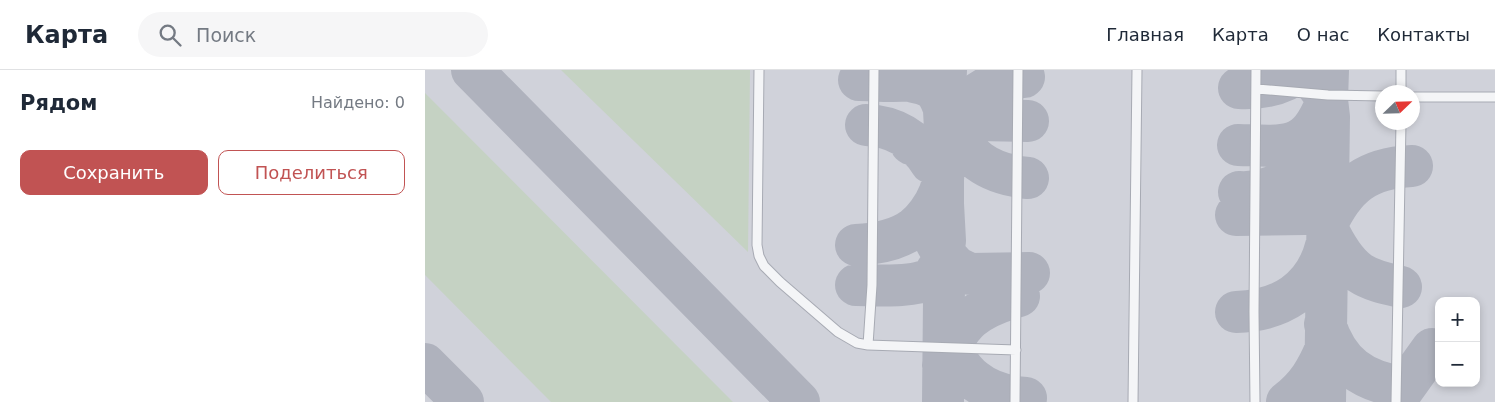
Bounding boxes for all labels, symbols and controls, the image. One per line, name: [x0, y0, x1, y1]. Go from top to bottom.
search box: [138, 12, 488, 57]
text: Карта: [25, 21, 108, 49]
icon: search: [156, 21, 184, 49]
text: Поиск: [196, 24, 256, 46]
text: Главная: [1106, 24, 1184, 45]
text: Карта: [1212, 24, 1269, 45]
text: О нас: [1297, 24, 1349, 45]
text: Контакты: [1377, 24, 1470, 45]
north arrow: [1375, 85, 1420, 130]
text: Рядом: [20, 91, 97, 115]
text: Найдено: 0: [311, 93, 405, 112]
button: Сохранить: [20, 150, 208, 195]
button: Поделиться: [218, 150, 405, 195]
map controls: [1435, 297, 1480, 387]
button: +: [1435, 297, 1480, 342]
button: −: [1435, 342, 1480, 387]

